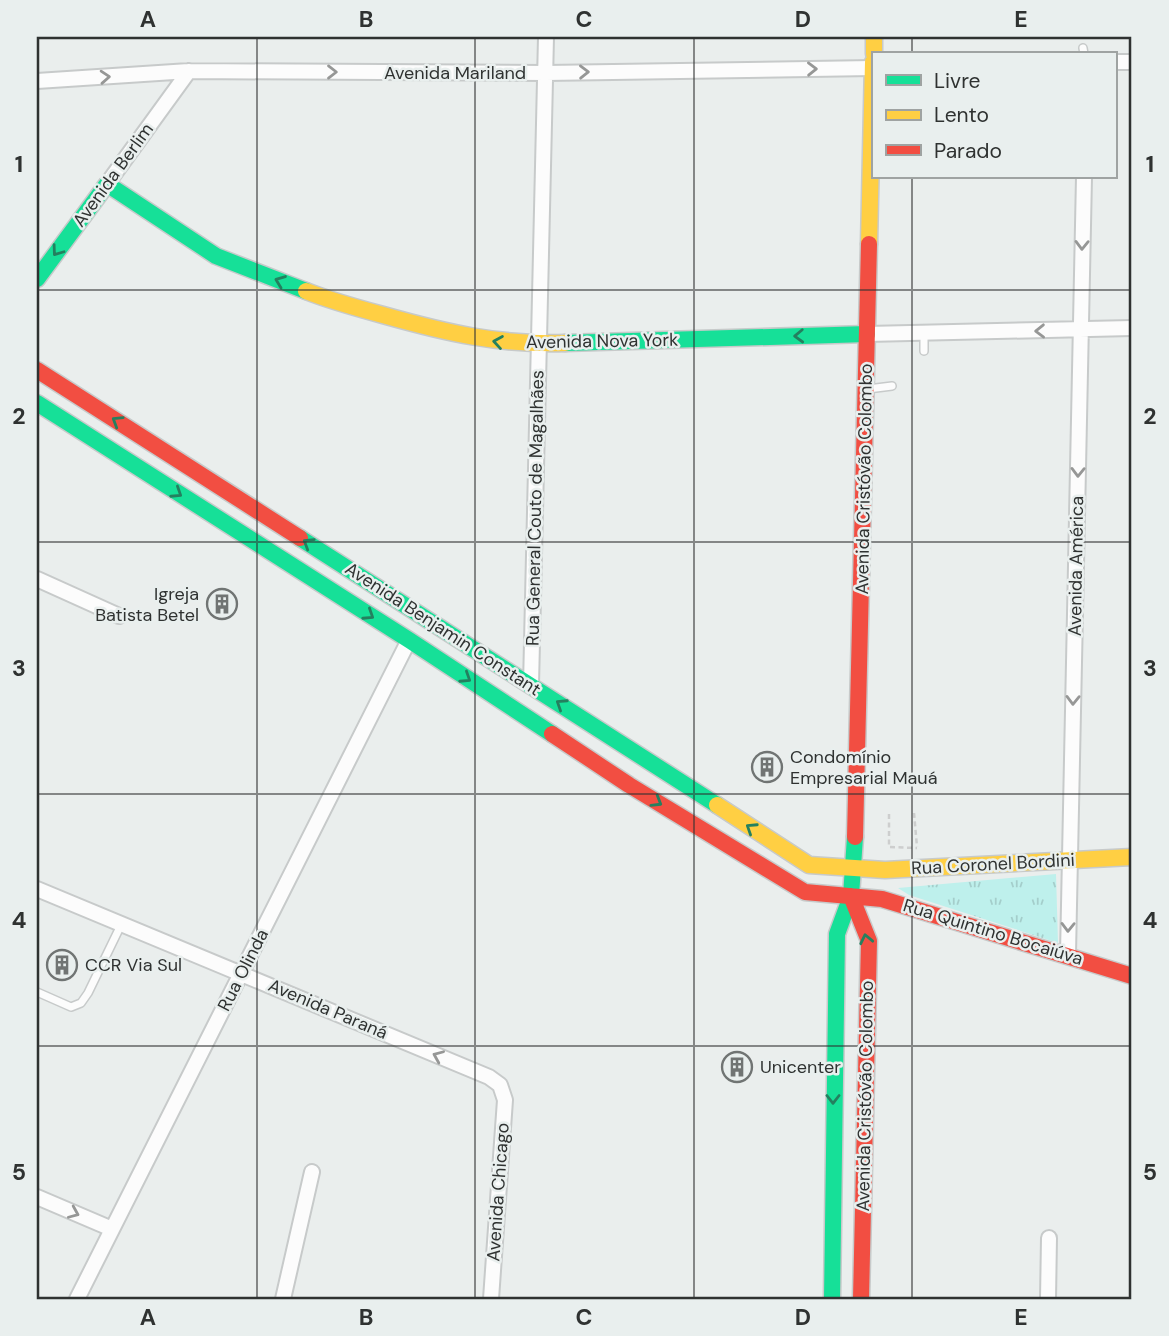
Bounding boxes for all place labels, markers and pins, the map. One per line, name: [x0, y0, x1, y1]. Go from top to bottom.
place label: Igreja Batista Betel: [95, 582, 199, 627]
building icon: Igreja Batista Betel: [205, 587, 239, 621]
place label: Condomínio Empresarial Mauá: [790, 745, 937, 790]
building icon: Condomínio Empresarial Mauá: [750, 750, 784, 784]
building icon: CCR Via Sul: [45, 948, 79, 982]
place label: CCR Via Sul: [85, 953, 182, 977]
building icon: Unicenter: [720, 1050, 754, 1084]
place label: Unicenter: [760, 1055, 841, 1079]

